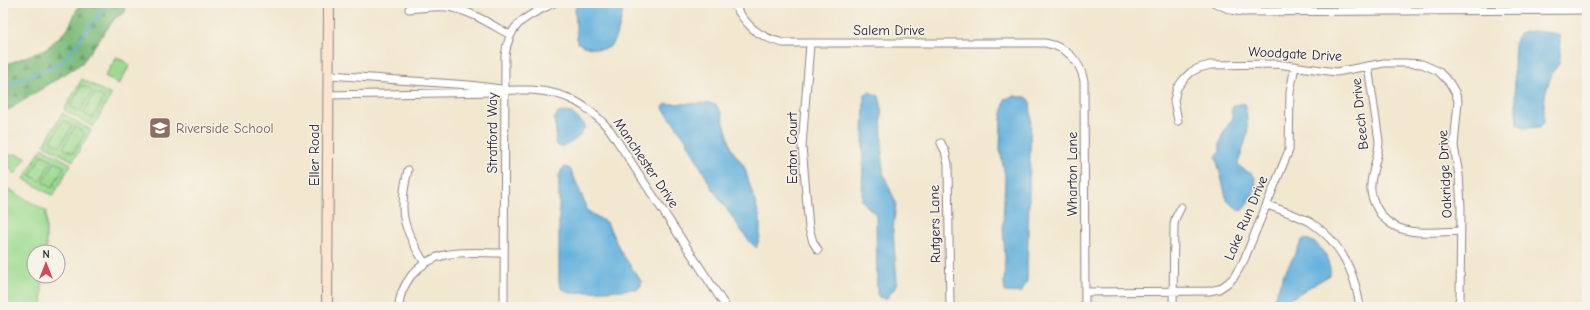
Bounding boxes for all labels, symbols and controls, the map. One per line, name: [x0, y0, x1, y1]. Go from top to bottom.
street label: Salem Drive: [853, 22, 925, 39]
street label: Woodgate Drive: [1248, 43, 1342, 65]
street label: Beech Drive: [1348, 77, 1372, 151]
street label: Stratford Way: [484, 92, 501, 174]
street label: Eaton Court: [784, 111, 801, 184]
school or university icon: Riverside School: [147, 115, 173, 141]
street label: Manchester Drive: [610, 115, 682, 211]
place label: Riverside School: [176, 120, 274, 137]
street label: Eller Road: [306, 124, 323, 186]
street label: Oakridge Drive: [1434, 129, 1456, 219]
street label: Wharton Lane: [1064, 132, 1081, 216]
street label: Lake Run Drive: [1221, 173, 1271, 263]
street label: Rutgers Lane: [926, 185, 944, 263]
north arrow: [26, 244, 66, 284]
text: N: [42, 248, 50, 261]

